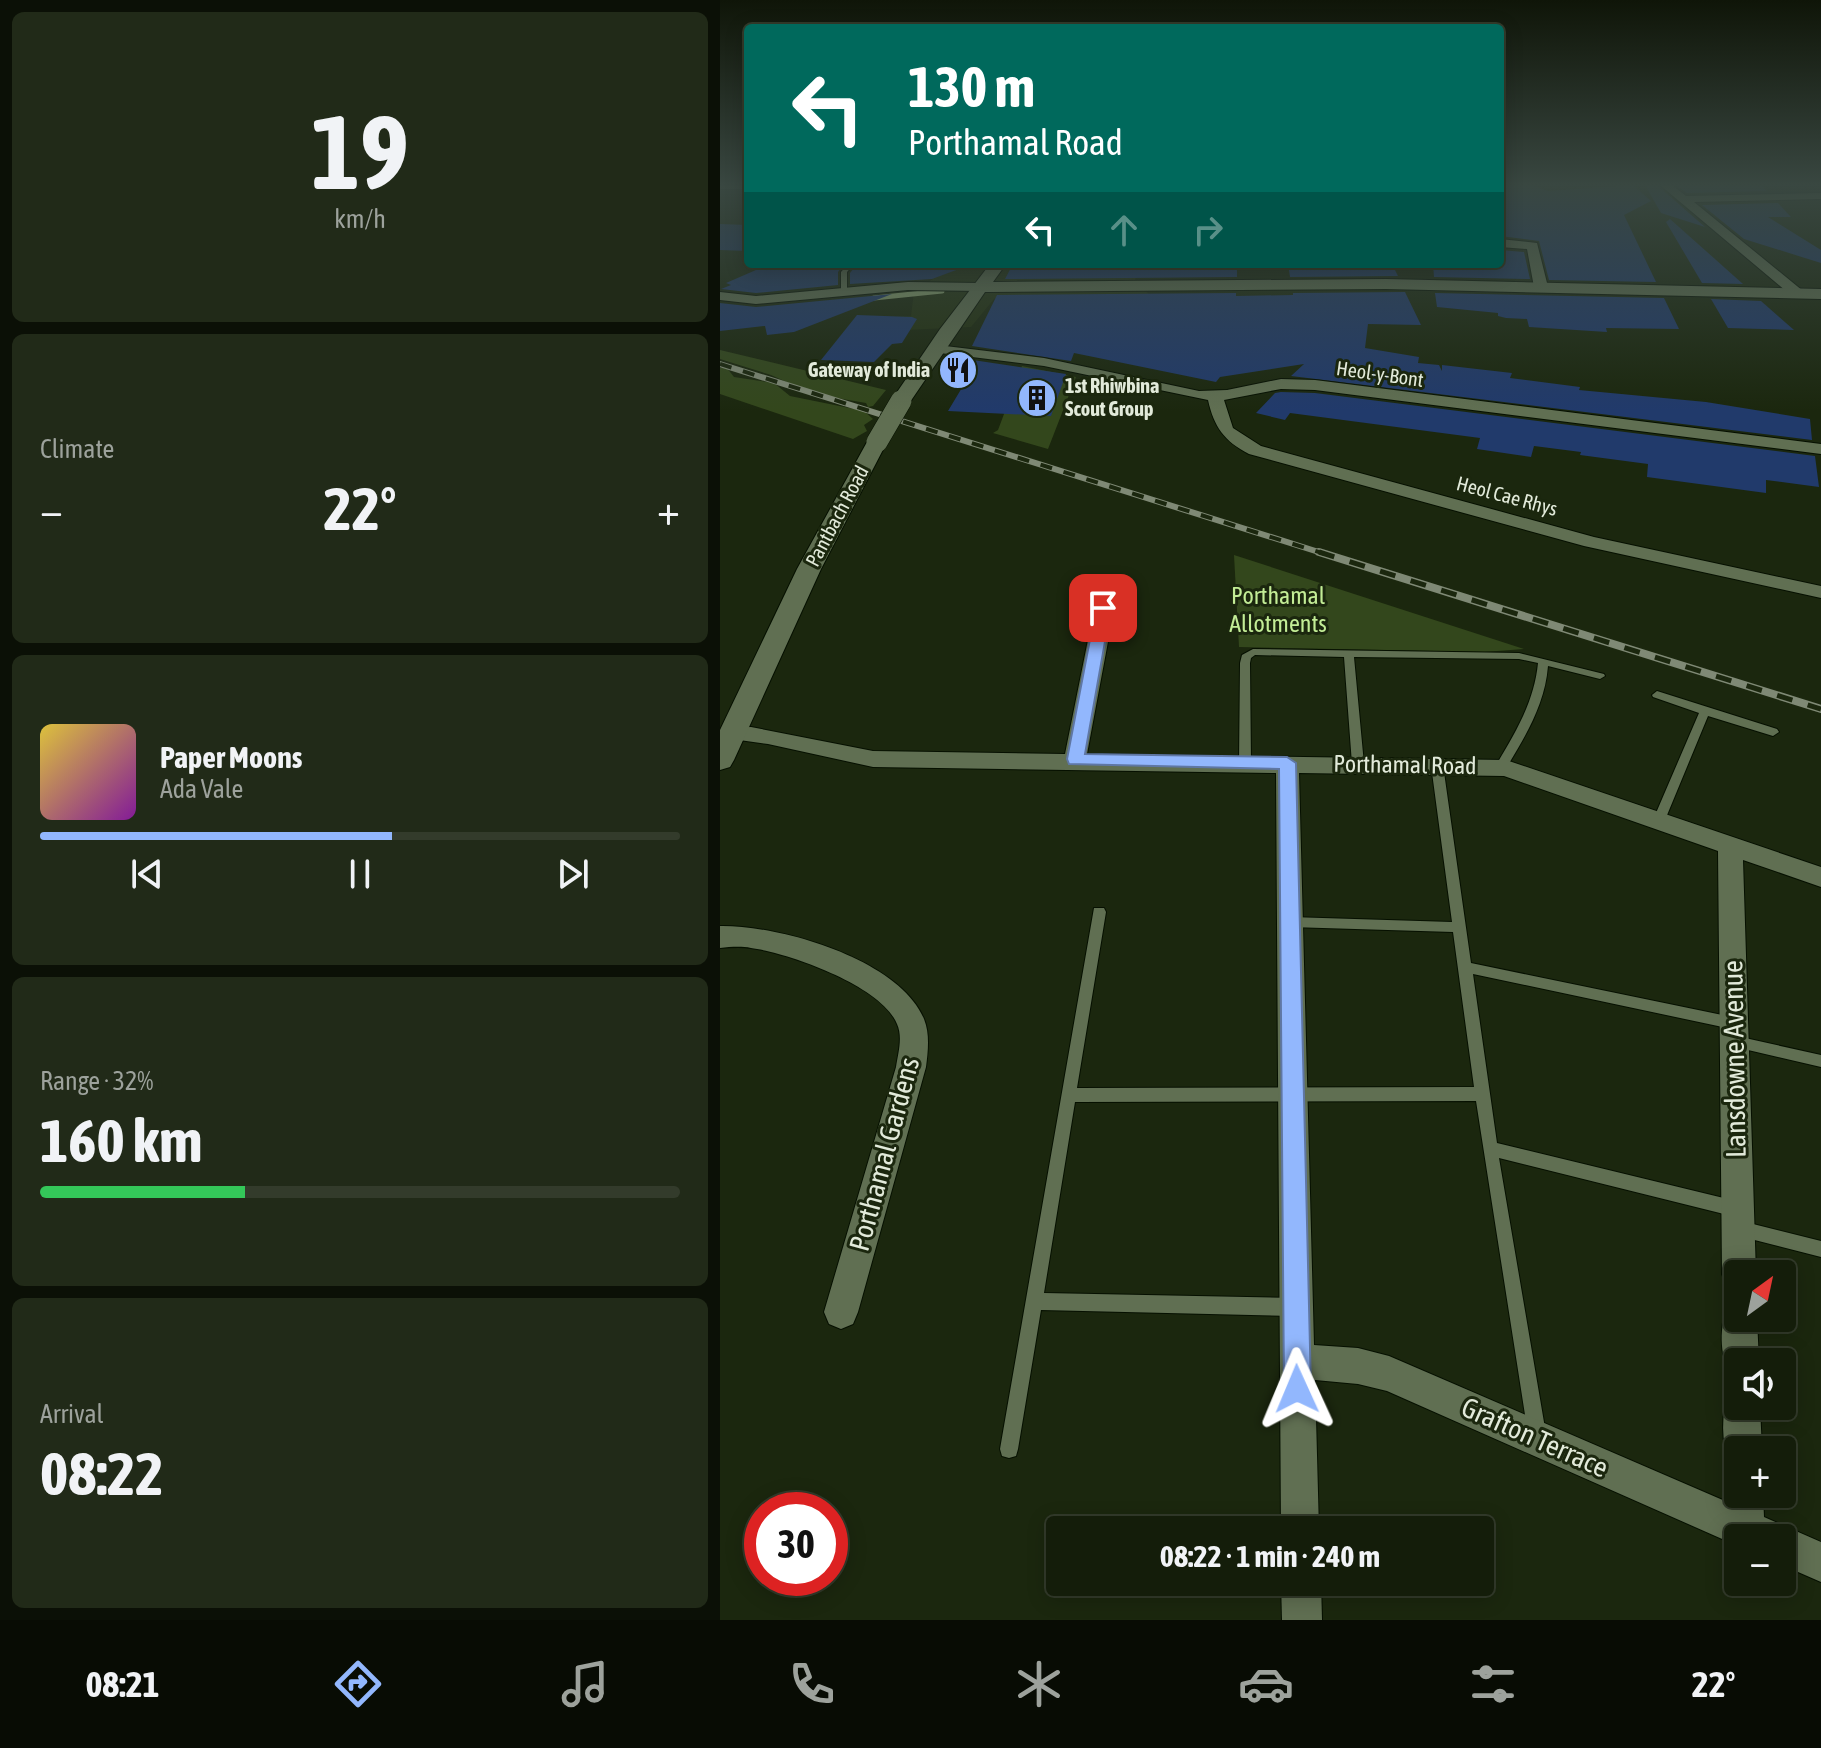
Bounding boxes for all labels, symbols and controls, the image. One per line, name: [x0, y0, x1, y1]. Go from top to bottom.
text: 130 m: [908, 55, 1035, 119]
icon: left: [776, 56, 880, 160]
text: 19: [311, 92, 409, 211]
text: Porthamal Road: [908, 121, 1123, 163]
text: km/h: [334, 204, 386, 234]
icon: left: [1018, 208, 1062, 252]
icon: ahead: [1102, 208, 1146, 252]
icon: right: [1186, 208, 1230, 252]
restaurant icon: Gateway of India: [937, 349, 979, 391]
street label: Heol-y-Bont: [1335, 356, 1425, 391]
place label: Gateway of India: [808, 358, 930, 381]
place label: 1st Rhiwbina Scout Group: [1065, 374, 1159, 420]
building icon: 1st Rhiwbina Scout Group: [1016, 377, 1058, 419]
text: Climate: [40, 434, 114, 464]
street label: Pantbach Road: [800, 461, 873, 570]
street label: Heol Cae Rhys: [1454, 471, 1560, 520]
text: 22°: [324, 474, 396, 543]
text: −: [40, 484, 63, 534]
text: +: [657, 484, 680, 534]
pin: [1069, 574, 1137, 642]
park label: Porthamal Allotments: [1229, 582, 1327, 637]
icon: arrive: [1081, 586, 1125, 630]
text: Paper Moons: [160, 740, 302, 774]
street label: Porthamal Road: [1333, 750, 1477, 779]
text: Ada Vale: [160, 774, 243, 804]
icon: previous: [125, 852, 169, 896]
icon: pause: [338, 852, 382, 896]
icon: next: [551, 852, 595, 896]
street label: Lansdowne Avenue: [1716, 960, 1752, 1158]
street label: Porthamal Gardens: [843, 1054, 925, 1254]
text: Range · 32%: [40, 1066, 153, 1096]
text: 160 km: [40, 1106, 202, 1175]
north arrow: [1724, 1260, 1796, 1332]
map controls: [1724, 1260, 1796, 1596]
position arrow: [1255, 1347, 1339, 1431]
button: sound: [1724, 1348, 1796, 1420]
street label: Grafton Terrace: [1457, 1390, 1613, 1484]
text: Arrival: [40, 1399, 104, 1429]
button: +: [1724, 1436, 1796, 1508]
text: 08:22: [40, 1439, 163, 1508]
speed limit sign: 30: [744, 1492, 848, 1596]
button: −: [1724, 1524, 1796, 1596]
text: 08:22 · 1 min · 240 m: [1160, 1539, 1380, 1573]
icon: directions: [330, 1656, 386, 1712]
icon: music: [557, 1656, 613, 1712]
icon: phone: [784, 1656, 840, 1712]
icon: climate: [1011, 1656, 1067, 1712]
icon: car: [1238, 1656, 1294, 1712]
icon: filters: [1465, 1656, 1521, 1712]
text: 08:21: [85, 1663, 160, 1705]
text: 22°: [1692, 1663, 1736, 1705]

